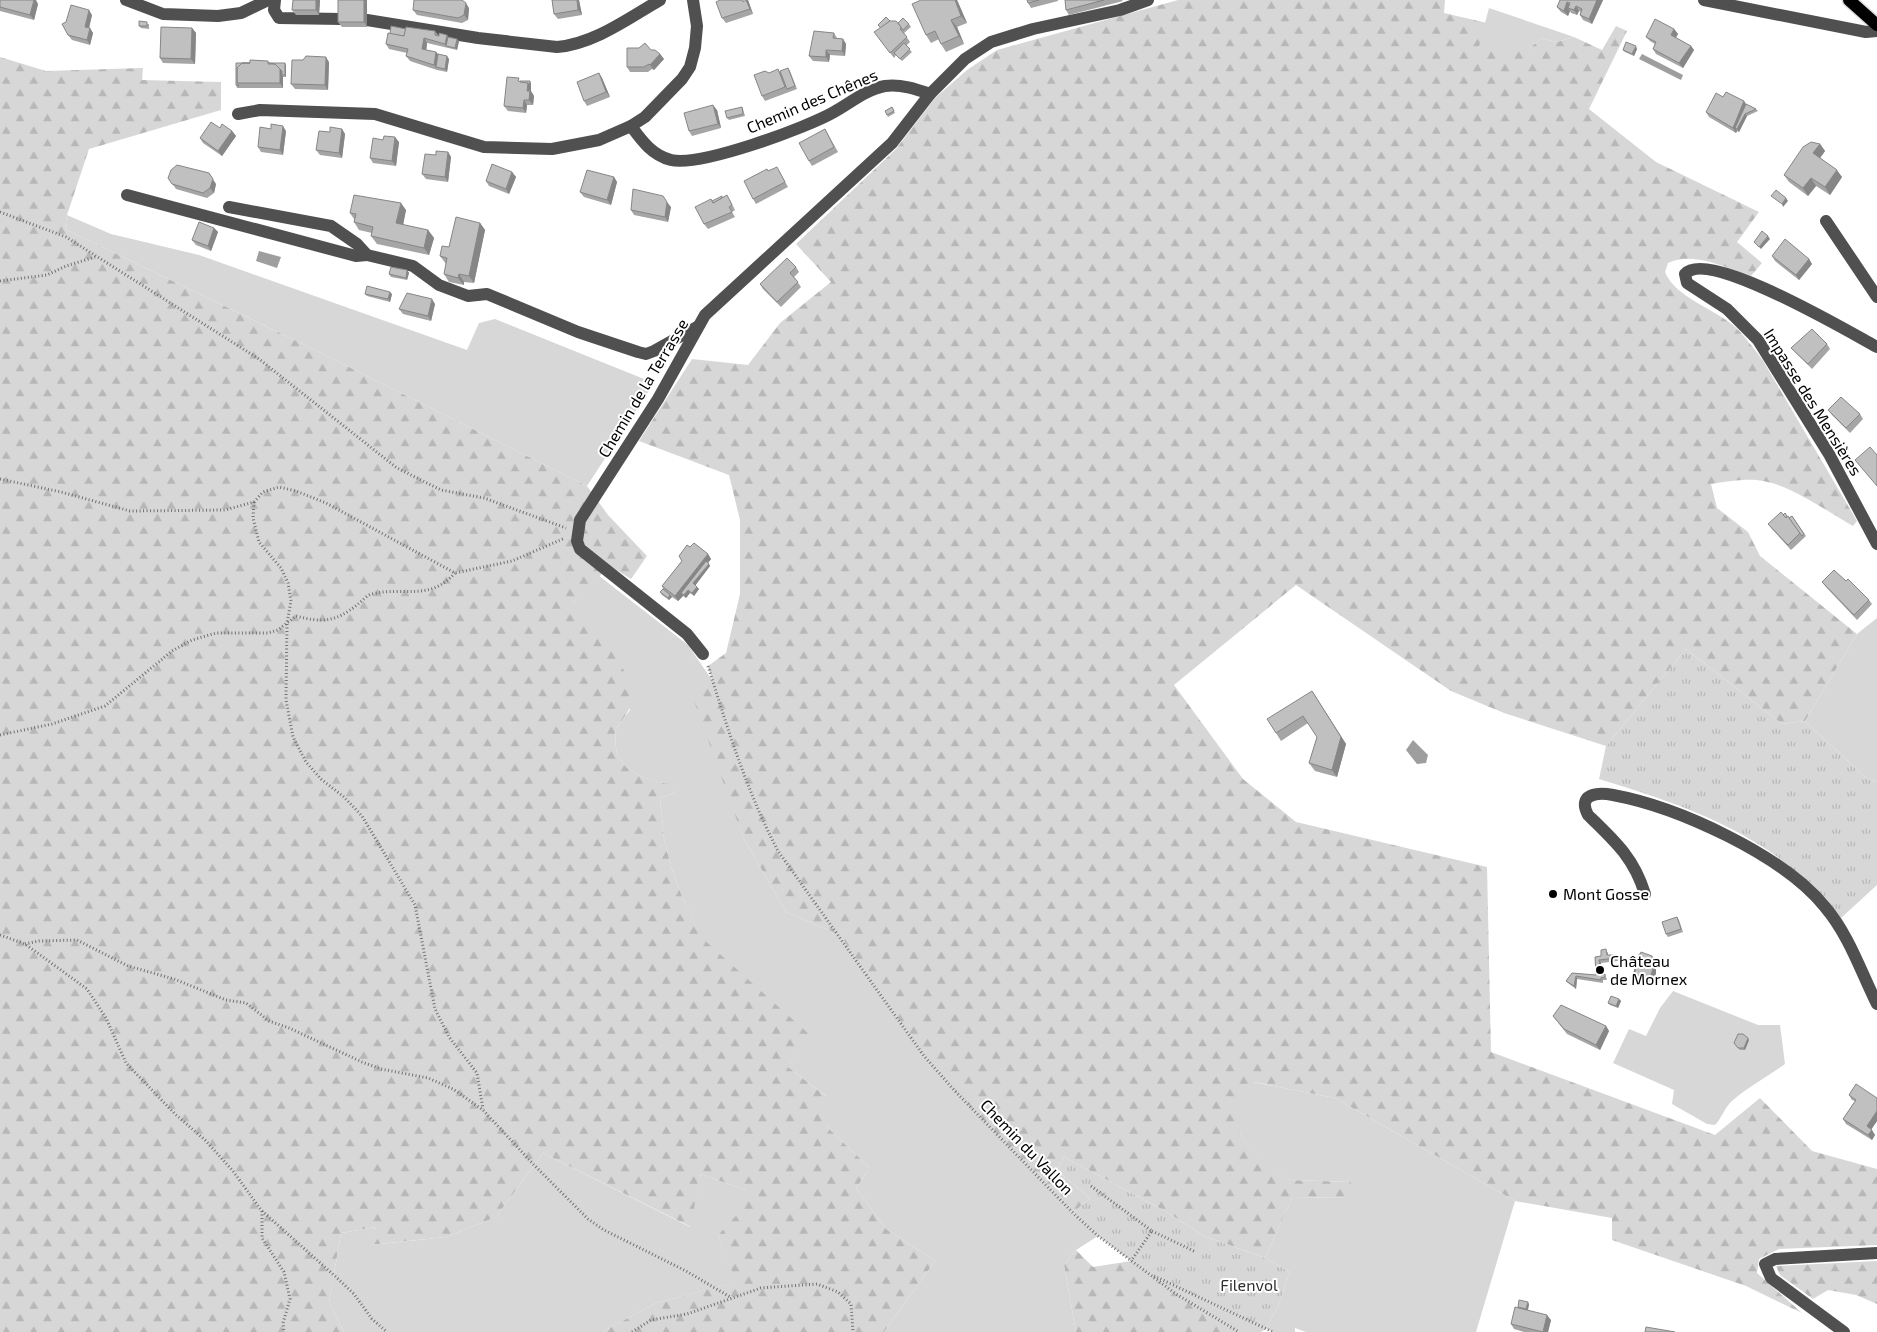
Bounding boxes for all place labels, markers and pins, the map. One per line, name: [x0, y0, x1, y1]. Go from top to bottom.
place label: Mont Gosse: [1563, 884, 1649, 903]
marker: Mont Gosse: [1547, 888, 1559, 900]
place label: Château de Mornex: [1610, 951, 1688, 988]
marker: Château de Mornex: [1594, 964, 1606, 976]

